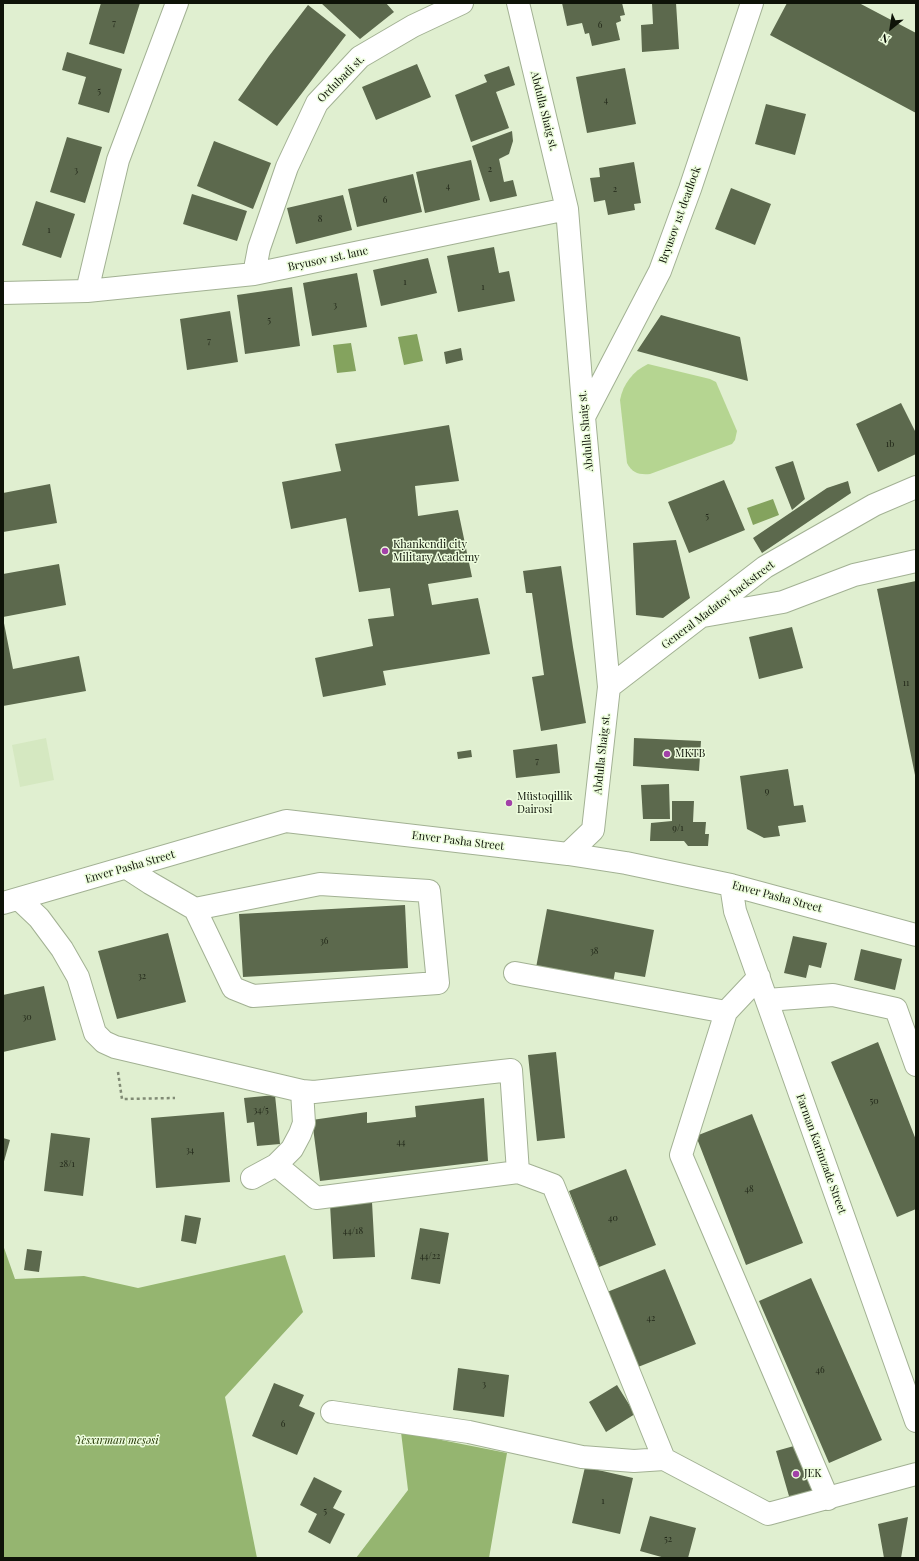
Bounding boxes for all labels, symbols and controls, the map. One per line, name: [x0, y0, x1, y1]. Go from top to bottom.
north arrow: [871, 8, 911, 48]
house number: 7: [112, 18, 116, 28]
house number: 6: [598, 20, 602, 30]
text: N: [878, 30, 892, 47]
street label: Ordubadi st.: [315, 53, 367, 105]
street label: Abdulla Shaig st.: [528, 70, 560, 152]
house number: 5: [97, 86, 101, 96]
house number: 4: [604, 95, 608, 105]
house number: 2: [488, 164, 492, 174]
house number: 3: [74, 165, 78, 175]
street label: Bryusov 1st deadlock: [656, 165, 704, 265]
house number: 4: [446, 181, 450, 191]
house number: 2: [613, 184, 617, 194]
house number: 6: [383, 195, 387, 205]
house number: 8: [318, 214, 322, 224]
house number: 1: [47, 225, 51, 235]
street label: Bryusov 1st. lane: [287, 244, 369, 274]
house number: 1: [403, 277, 407, 287]
house number: 1: [481, 282, 485, 292]
house number: 3: [333, 300, 337, 310]
house number: 5: [267, 315, 271, 325]
house number: 7: [207, 336, 211, 346]
street label: Abdulla Shaig st.: [576, 390, 596, 472]
house number: 1b: [886, 439, 894, 449]
house number: 5: [705, 511, 709, 521]
place label: Khankendi city Military Academy: [393, 538, 480, 564]
marker: Khankendi city Military Academy: [380, 546, 390, 556]
street label: General Madatov backstreet: [659, 558, 777, 652]
house number: 11: [903, 678, 909, 688]
street label: Abdulla Shaig st.: [591, 713, 613, 795]
place label: MKTB: [675, 747, 705, 761]
marker: MKTB: [662, 749, 672, 759]
house number: 7: [535, 756, 539, 766]
house number: 9: [765, 786, 769, 796]
place label: Müstəqillik Dairəsi: [517, 790, 573, 816]
marker: Müstəqillik Dairəsi: [504, 798, 514, 808]
house number: 9/1: [672, 823, 684, 833]
street label: Enver Pasha Street: [411, 829, 505, 853]
street label: Enver Pasha Street: [84, 848, 176, 886]
street label: Enver Pasha Street: [731, 879, 823, 915]
house number: 36: [320, 936, 328, 946]
house number: 38: [590, 946, 598, 956]
house number: 32: [138, 971, 146, 981]
house number: 30: [22, 1012, 32, 1022]
street label: Farman Karimzade Street: [793, 1092, 849, 1216]
house number: 50: [869, 1096, 879, 1106]
house number: 34/5: [253, 1105, 269, 1115]
house number: 44: [397, 1137, 405, 1147]
house number: 34: [186, 1145, 194, 1155]
house number: 28/1: [59, 1159, 75, 1169]
house number: 48: [744, 1184, 754, 1194]
house number: 40: [608, 1213, 618, 1223]
house number: 44/18: [343, 1226, 363, 1236]
house number: 44/22: [420, 1251, 440, 1261]
house number: 42: [647, 1313, 655, 1323]
house number: 46: [815, 1365, 825, 1375]
house number: 3: [482, 1379, 486, 1389]
house number: 6: [281, 1419, 285, 1429]
park label: Yesxırman meşəsi: [75, 1434, 159, 1448]
place label: JEK: [804, 1467, 821, 1481]
marker: JEK: [791, 1469, 801, 1479]
house number: 1: [601, 1496, 605, 1506]
house number: 5: [323, 1506, 327, 1516]
house number: 52: [664, 1534, 672, 1544]

